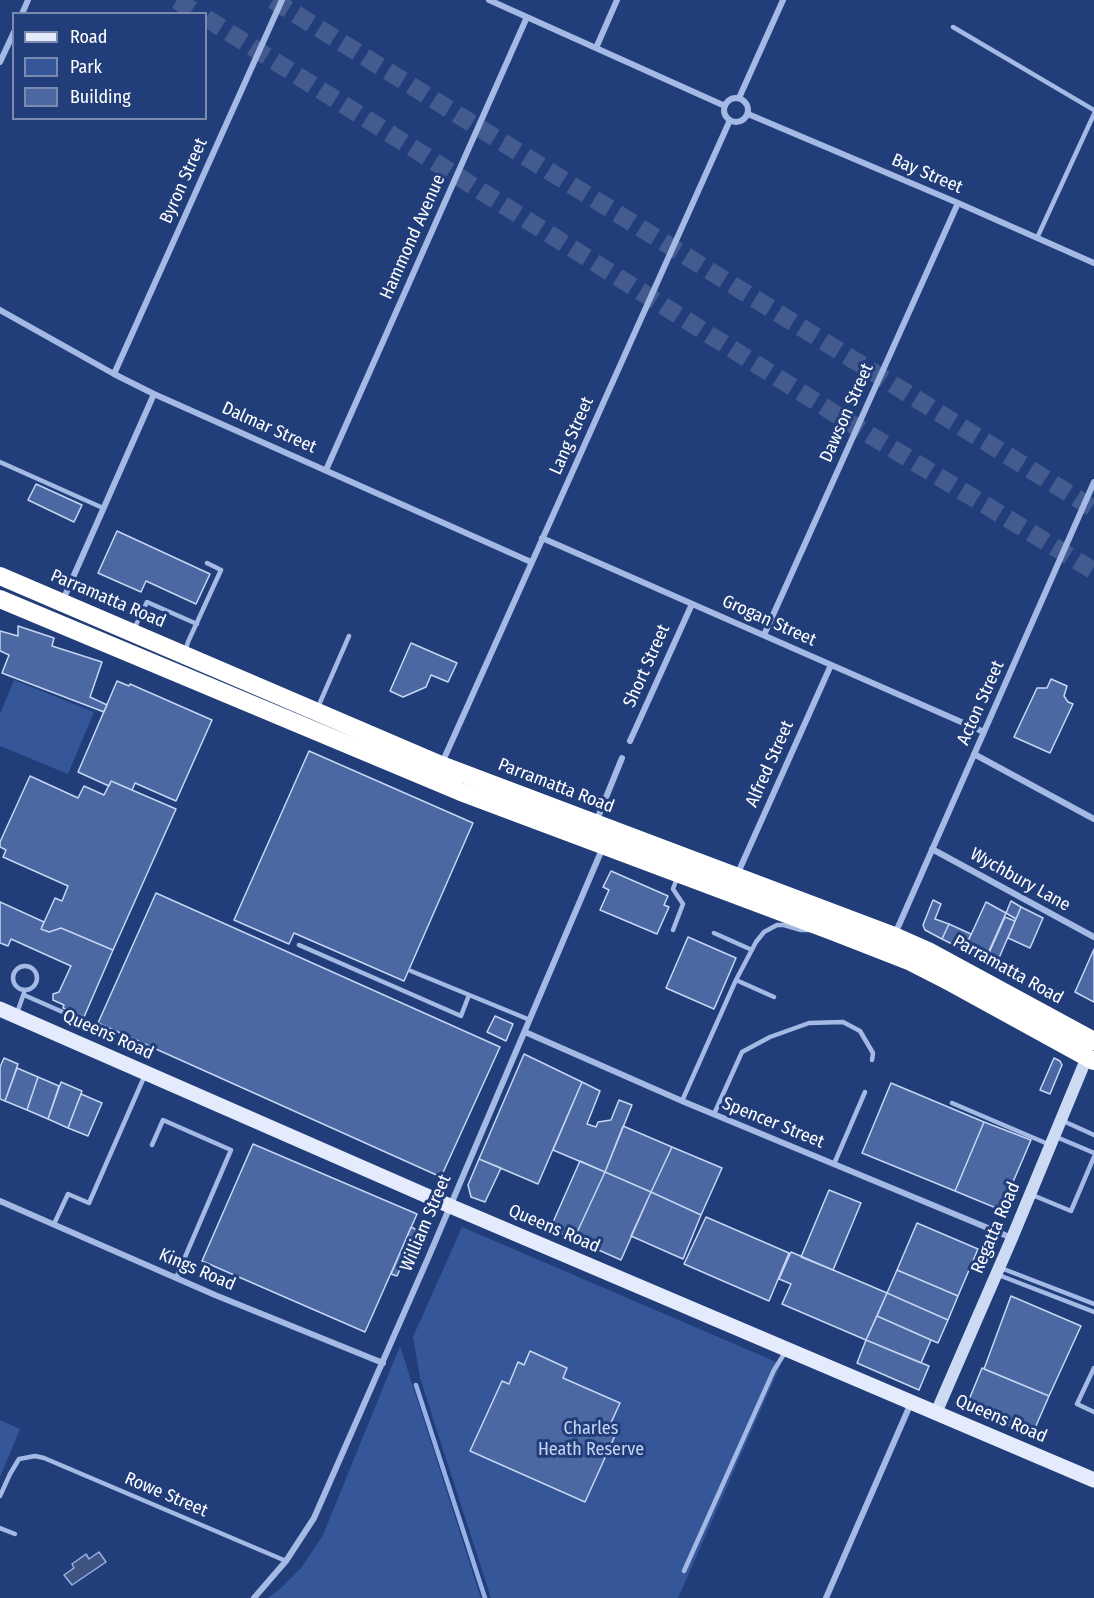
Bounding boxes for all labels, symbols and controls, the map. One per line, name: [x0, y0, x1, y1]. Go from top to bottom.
legend: [12, 12, 207, 120]
text: Road: [70, 26, 107, 48]
text: Park: [70, 56, 102, 78]
text: Building: [70, 86, 131, 108]
street label: Byron Street: [156, 135, 212, 227]
street label: Bay Street: [888, 149, 966, 199]
street label: Hammond Avenue: [376, 171, 450, 303]
street label: Dawson Street: [816, 360, 878, 466]
street label: Lang Street: [545, 394, 599, 478]
street label: Dalmar Street: [218, 398, 320, 458]
street label: Parramatta Road: [47, 565, 169, 633]
street label: Grogan Street: [719, 591, 819, 651]
street label: Short Street: [619, 621, 675, 711]
street label: Acton Street: [953, 657, 1009, 749]
street label: Alfred Street: [741, 717, 799, 811]
street label: Parramatta Road: [495, 754, 617, 818]
street label: Wychbury Lane: [966, 844, 1074, 916]
street label: Parramatta Road: [949, 931, 1067, 1009]
street label: Queens Road: [59, 1005, 157, 1065]
street label: Spencer Street: [719, 1093, 827, 1153]
street label: William Street: [396, 1171, 456, 1275]
street label: Regatta Road: [967, 1179, 1025, 1277]
street label: Queens Road: [505, 1200, 603, 1258]
street label: Kings Road: [155, 1244, 239, 1296]
street label: Queens Road: [952, 1390, 1050, 1448]
park label: Charles Heath Reserve: [538, 1418, 644, 1460]
street label: Rowe Street: [121, 1468, 211, 1522]

